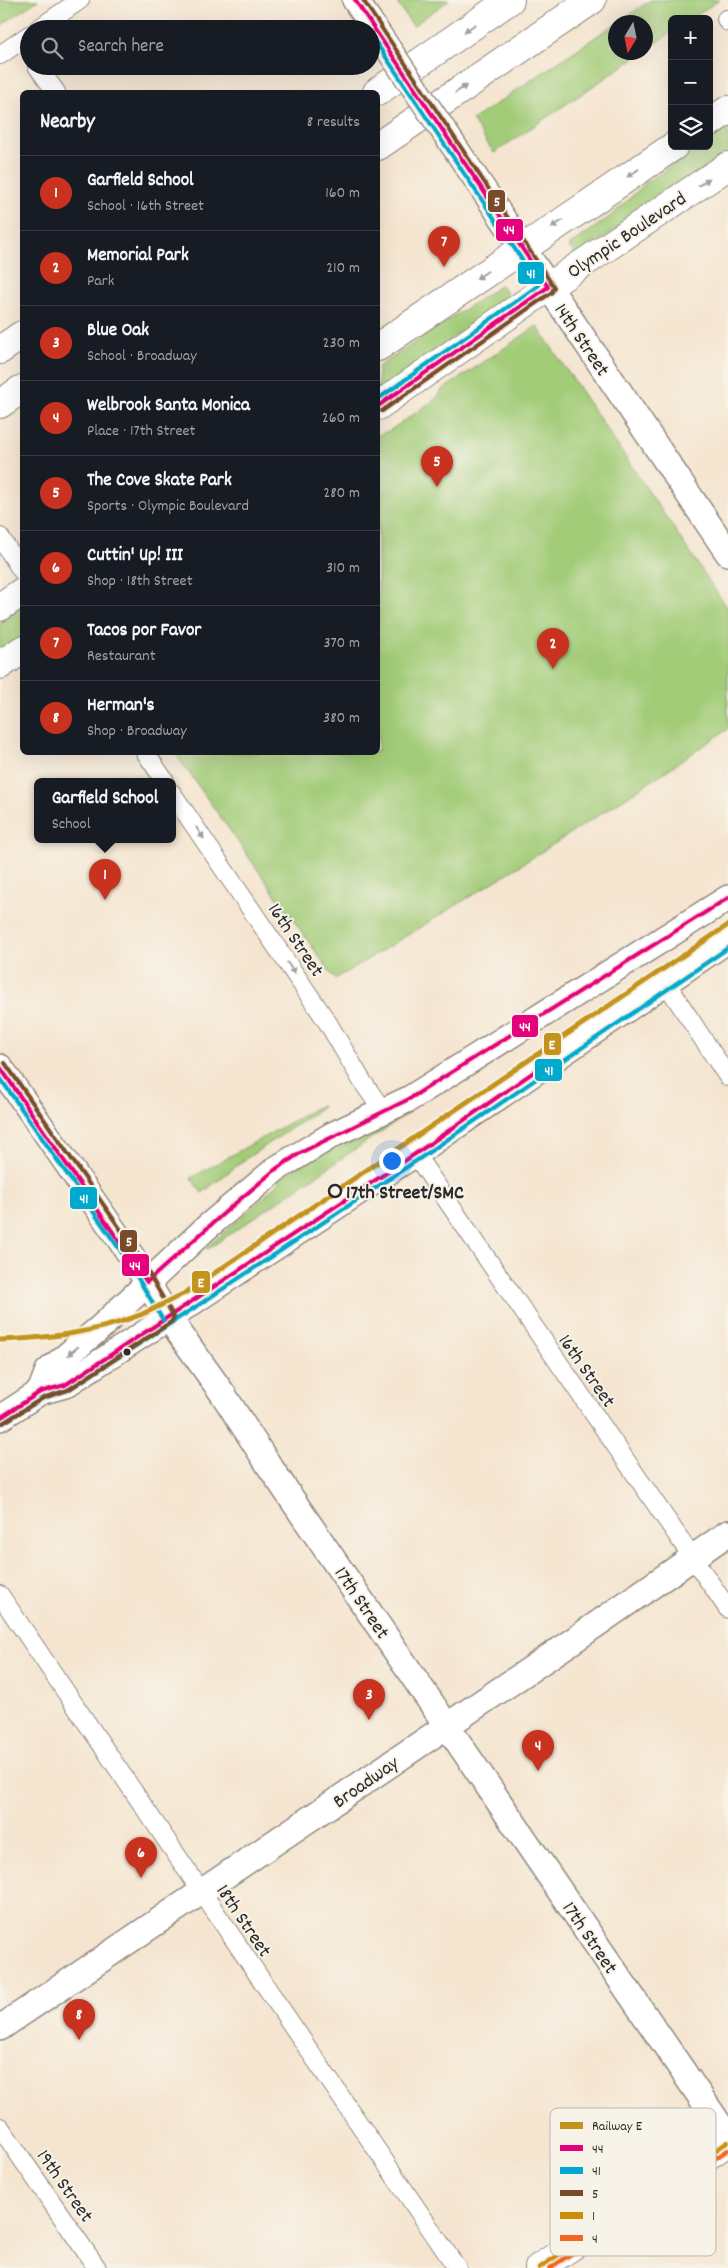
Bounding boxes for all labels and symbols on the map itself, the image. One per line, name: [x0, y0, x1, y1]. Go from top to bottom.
north arrow: [608, 15, 653, 60]
one-way arrow: [464, 23, 477, 33]
one-way arrow: [454, 84, 468, 94]
one-way arrow: [627, 168, 640, 178]
one-way arrow: [698, 177, 711, 187]
street label: Olympic Boulevard: [562, 186, 693, 287]
line badge: 5: [487, 189, 506, 213]
text: 5: [494, 193, 501, 213]
line badge: 44: [495, 218, 524, 242]
one-way arrow: [550, 219, 564, 229]
text: 44: [503, 221, 515, 241]
pin: 7: [428, 226, 460, 267]
line badge: 41: [517, 261, 545, 285]
text: 41: [527, 265, 535, 285]
one-way arrow: [475, 270, 489, 280]
street label: 14th Street: [546, 299, 615, 383]
pin: 5: [421, 446, 453, 487]
pin: 2: [537, 628, 569, 669]
one-way arrow: [195, 827, 205, 840]
pin: 1: [89, 859, 121, 900]
street label: 16th Street: [259, 898, 330, 983]
one-way arrow: [286, 961, 295, 975]
line badge: 44: [511, 1014, 539, 1038]
text: 44: [519, 1018, 531, 1038]
line badge: E: [543, 1032, 562, 1056]
text: E: [549, 1036, 556, 1056]
line badge: 41: [534, 1058, 563, 1082]
text: 41: [545, 1062, 553, 1082]
your location: [379, 1148, 405, 1174]
place label: 17th Street/SMC: [346, 1180, 464, 1208]
marker: 17th Street/SMC: [328, 1184, 342, 1198]
line badge: 41: [69, 1186, 98, 1210]
text: 41: [80, 1190, 88, 1210]
line badge: 5: [119, 1229, 138, 1253]
text: 5: [126, 1233, 133, 1253]
line badge: 44: [121, 1253, 150, 1277]
text: 44: [129, 1257, 141, 1277]
line badge: E: [191, 1270, 211, 1294]
text: E: [198, 1274, 205, 1294]
street label: 16th Street: [550, 1329, 621, 1414]
one-way arrow: [66, 1345, 79, 1356]
unlabelled marker: [122, 1347, 132, 1357]
street label: 17th Street: [326, 1562, 395, 1645]
pin: 3: [353, 1679, 385, 1720]
pin: 4: [522, 1730, 554, 1771]
street label: Broadway: [328, 1750, 406, 1816]
pin: 6: [125, 1837, 157, 1878]
street label: 18th Street: [208, 1880, 277, 1964]
street label: 17th Street: [554, 1897, 623, 1980]
pin: 8: [63, 1999, 95, 2040]
legend: [550, 2108, 716, 2256]
text: Railway E: [592, 2117, 643, 2137]
text: 44: [592, 2140, 604, 2160]
street label: 19th Street: [28, 2145, 99, 2229]
text: 41: [592, 2162, 601, 2182]
text: 5: [592, 2185, 598, 2205]
text: 1: [592, 2207, 595, 2227]
text: 4: [592, 2230, 598, 2250]

